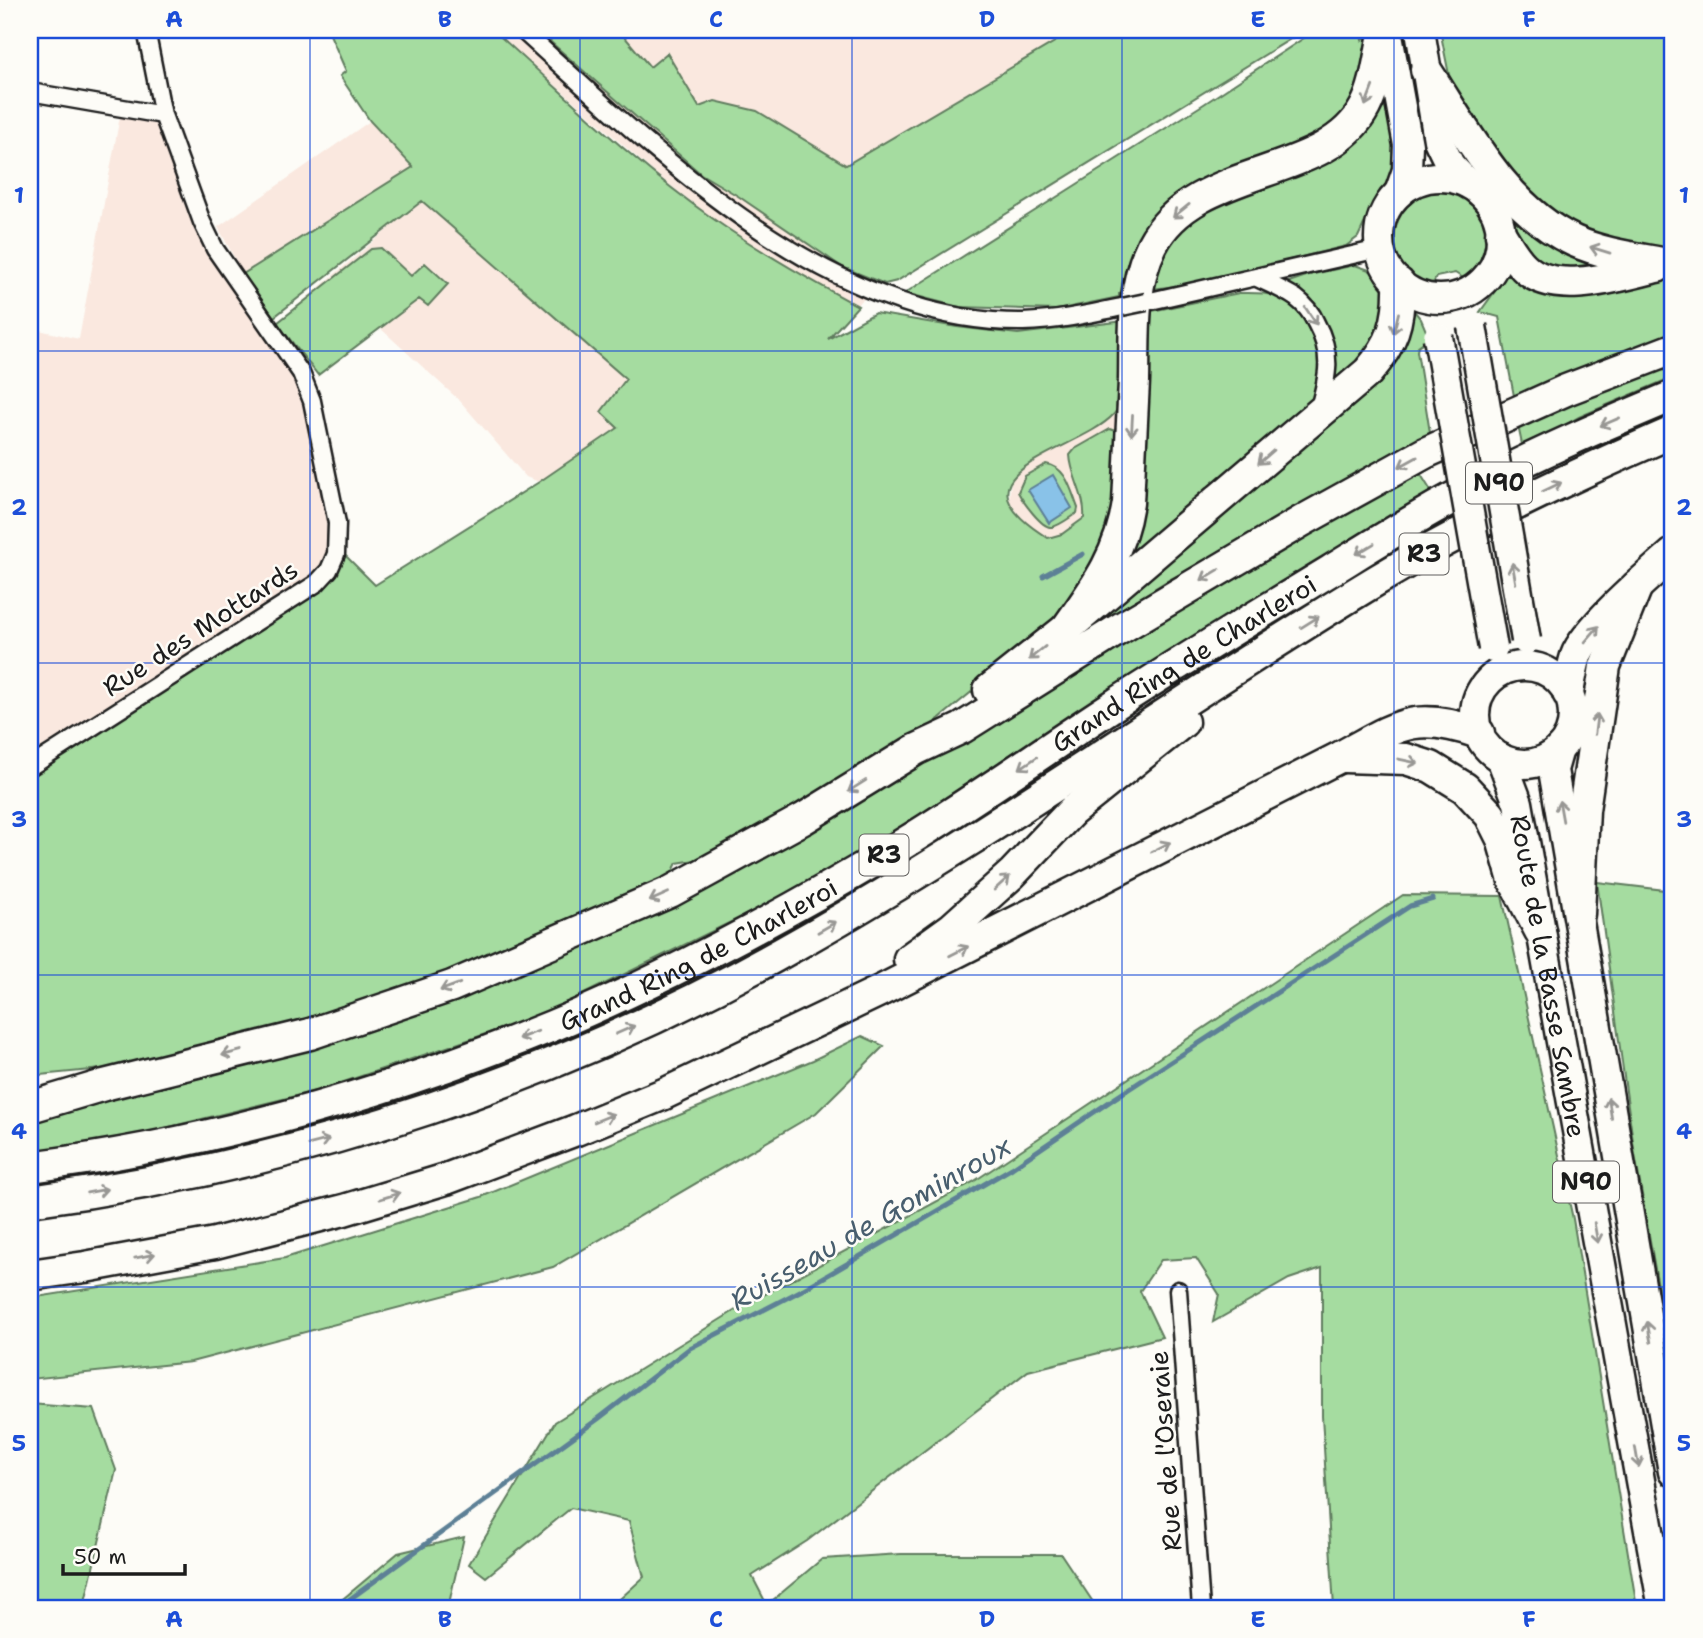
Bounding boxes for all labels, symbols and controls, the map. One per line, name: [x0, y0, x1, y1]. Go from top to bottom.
text: A: [165, 4, 183, 34]
text: B: [438, 4, 452, 34]
text: C: [709, 4, 723, 34]
text: D: [979, 4, 995, 34]
text: E: [1250, 4, 1266, 34]
text: F: [1522, 4, 1536, 34]
one-way arrow: [1362, 85, 1374, 106]
text: 1: [14, 180, 24, 210]
text: 1: [1679, 180, 1689, 210]
one-way arrow: [1172, 203, 1190, 219]
one-way arrow: [1590, 243, 1612, 256]
one-way arrow: [1304, 306, 1318, 325]
one-way arrow: [1388, 311, 1402, 334]
one-way arrow: [1125, 413, 1138, 436]
one-way arrow: [1600, 416, 1622, 429]
one-way arrow: [1257, 449, 1275, 465]
one-way arrow: [1398, 456, 1419, 469]
road number: N90: [1466, 462, 1532, 504]
one-way arrow: [1541, 480, 1562, 494]
text: 2: [11, 492, 27, 522]
text: 2: [1676, 492, 1692, 522]
road number: R3: [1400, 534, 1448, 574]
one-way arrow: [1356, 543, 1376, 557]
street label: Rue des Mottards: [96, 552, 304, 704]
one-way arrow: [1507, 562, 1520, 585]
street label: Grand Ring de Charleroi: [1044, 566, 1323, 760]
one-way arrow: [1201, 568, 1221, 582]
one-way arrow: [1300, 614, 1320, 628]
one-way arrow: [1584, 625, 1600, 643]
one-way arrow: [1029, 645, 1047, 661]
one-way arrow: [1590, 713, 1603, 736]
one-way arrow: [1396, 754, 1419, 768]
one-way arrow: [1019, 756, 1039, 770]
one-way arrow: [848, 778, 867, 793]
one-way arrow: [1553, 800, 1567, 823]
text: 3: [11, 804, 27, 834]
text: 3: [1676, 804, 1692, 834]
street label: Route de la Basse Sambre: [1503, 812, 1595, 1140]
road number: R3: [860, 834, 908, 876]
one-way arrow: [1150, 840, 1171, 854]
street label: Grand Ring de Charleroi: [554, 869, 843, 1039]
one-way arrow: [993, 875, 1011, 891]
one-way arrow: [649, 891, 670, 904]
one-way arrow: [817, 920, 837, 934]
one-way arrow: [948, 943, 968, 957]
one-way arrow: [439, 982, 461, 994]
one-way arrow: [613, 1023, 635, 1036]
one-way arrow: [518, 1030, 540, 1042]
one-way arrow: [221, 1047, 244, 1060]
one-way arrow: [1604, 1097, 1617, 1120]
one-way arrow: [592, 1111, 614, 1124]
text: 4: [11, 1116, 27, 1146]
text: 4: [1676, 1116, 1692, 1146]
water label: Ruisseau de Gominroux: [722, 1126, 1019, 1319]
one-way arrow: [308, 1134, 330, 1147]
road number: N90: [1553, 1162, 1619, 1202]
one-way arrow: [85, 1184, 108, 1197]
one-way arrow: [379, 1188, 401, 1201]
one-way arrow: [1590, 1221, 1603, 1244]
one-way arrow: [133, 1249, 156, 1262]
one-way arrow: [1642, 1321, 1655, 1344]
street label: Rue de l'Oseraie: [1141, 1350, 1189, 1552]
text: 5: [12, 1428, 26, 1458]
text: 5: [1677, 1428, 1691, 1458]
one-way arrow: [1630, 1445, 1644, 1468]
scale bar: [63, 1533, 186, 1577]
text: 50 m: [74, 1543, 127, 1571]
text: A: [165, 1604, 183, 1634]
text: B: [438, 1604, 452, 1634]
text: C: [709, 1604, 723, 1634]
text: D: [979, 1604, 995, 1634]
text: E: [1250, 1604, 1266, 1634]
text: F: [1522, 1604, 1536, 1634]

